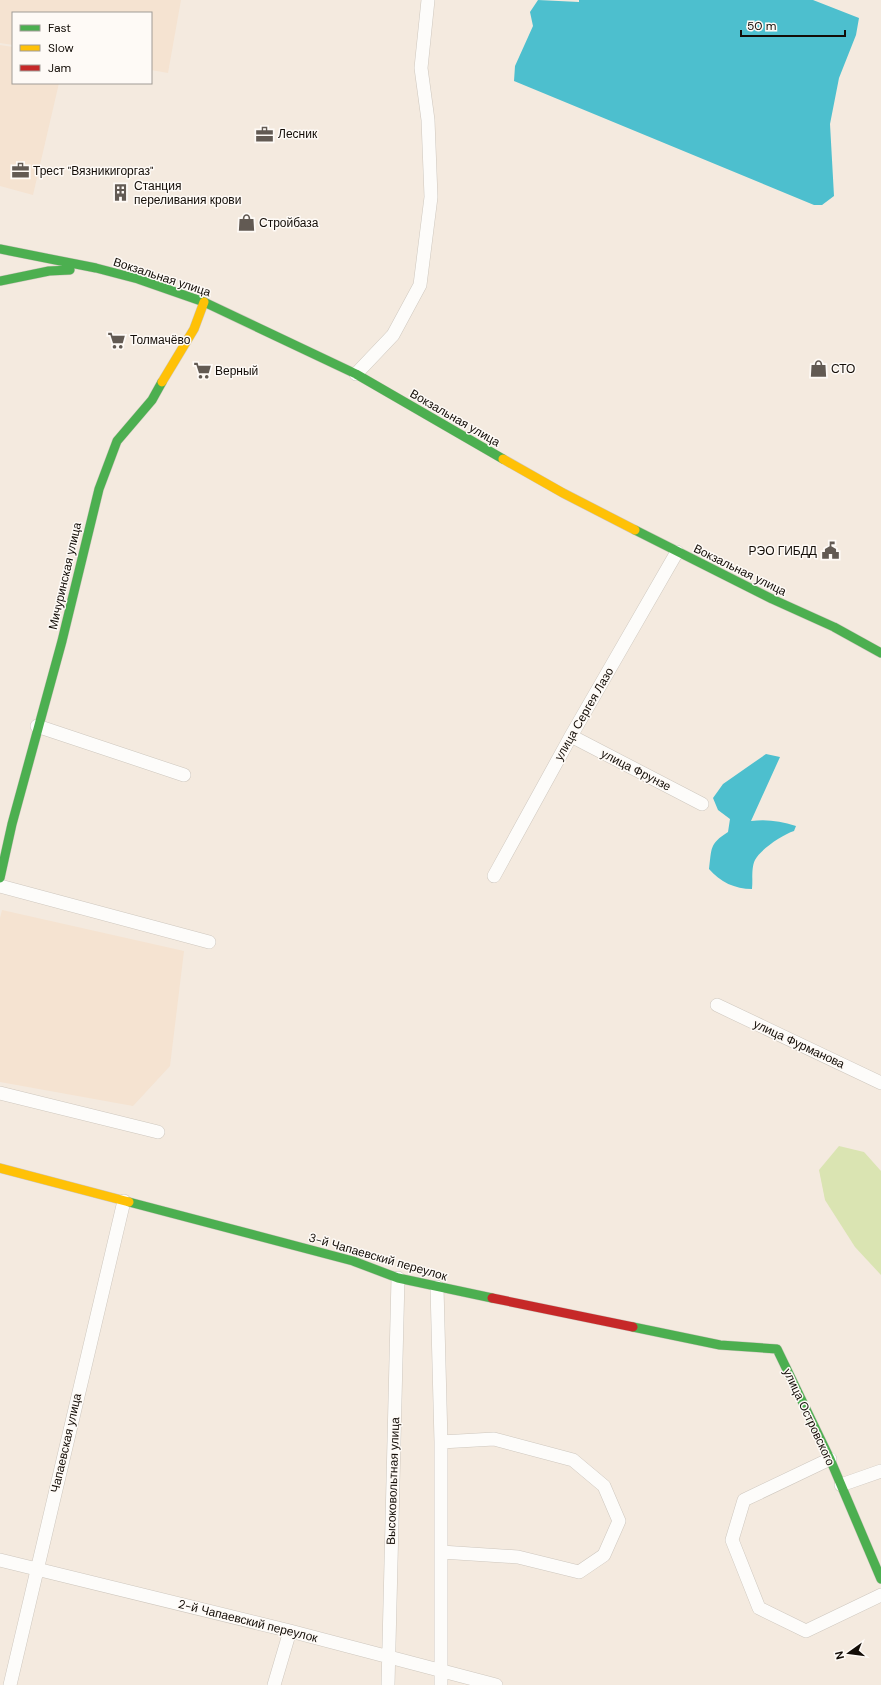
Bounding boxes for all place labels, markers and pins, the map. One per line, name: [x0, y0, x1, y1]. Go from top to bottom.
office icon: Лесник: [255, 124, 275, 144]
place label: Лесник: [278, 126, 318, 142]
office icon: Трест "Вязникигоргаз": [10, 161, 30, 181]
place label: Трест "Вязникигоргаз": [33, 163, 154, 179]
place label: Станция переливания крови: [134, 178, 241, 208]
building icon: Станция переливания крови: [111, 183, 131, 203]
shop icon: Стройбаза: [236, 213, 256, 233]
place label: Стройбаза: [259, 215, 319, 231]
supermarket icon: Толмачёво: [107, 330, 127, 350]
place label: Толмачёво: [130, 332, 191, 348]
shop icon: СТО: [808, 359, 828, 379]
supermarket icon: Верный: [192, 361, 212, 381]
place label: СТО: [831, 361, 855, 377]
place label: Верный: [215, 363, 258, 379]
public building icon: РЭО ГИБДД: [820, 541, 840, 561]
place label: РЭО ГИБДД: [749, 543, 817, 559]

